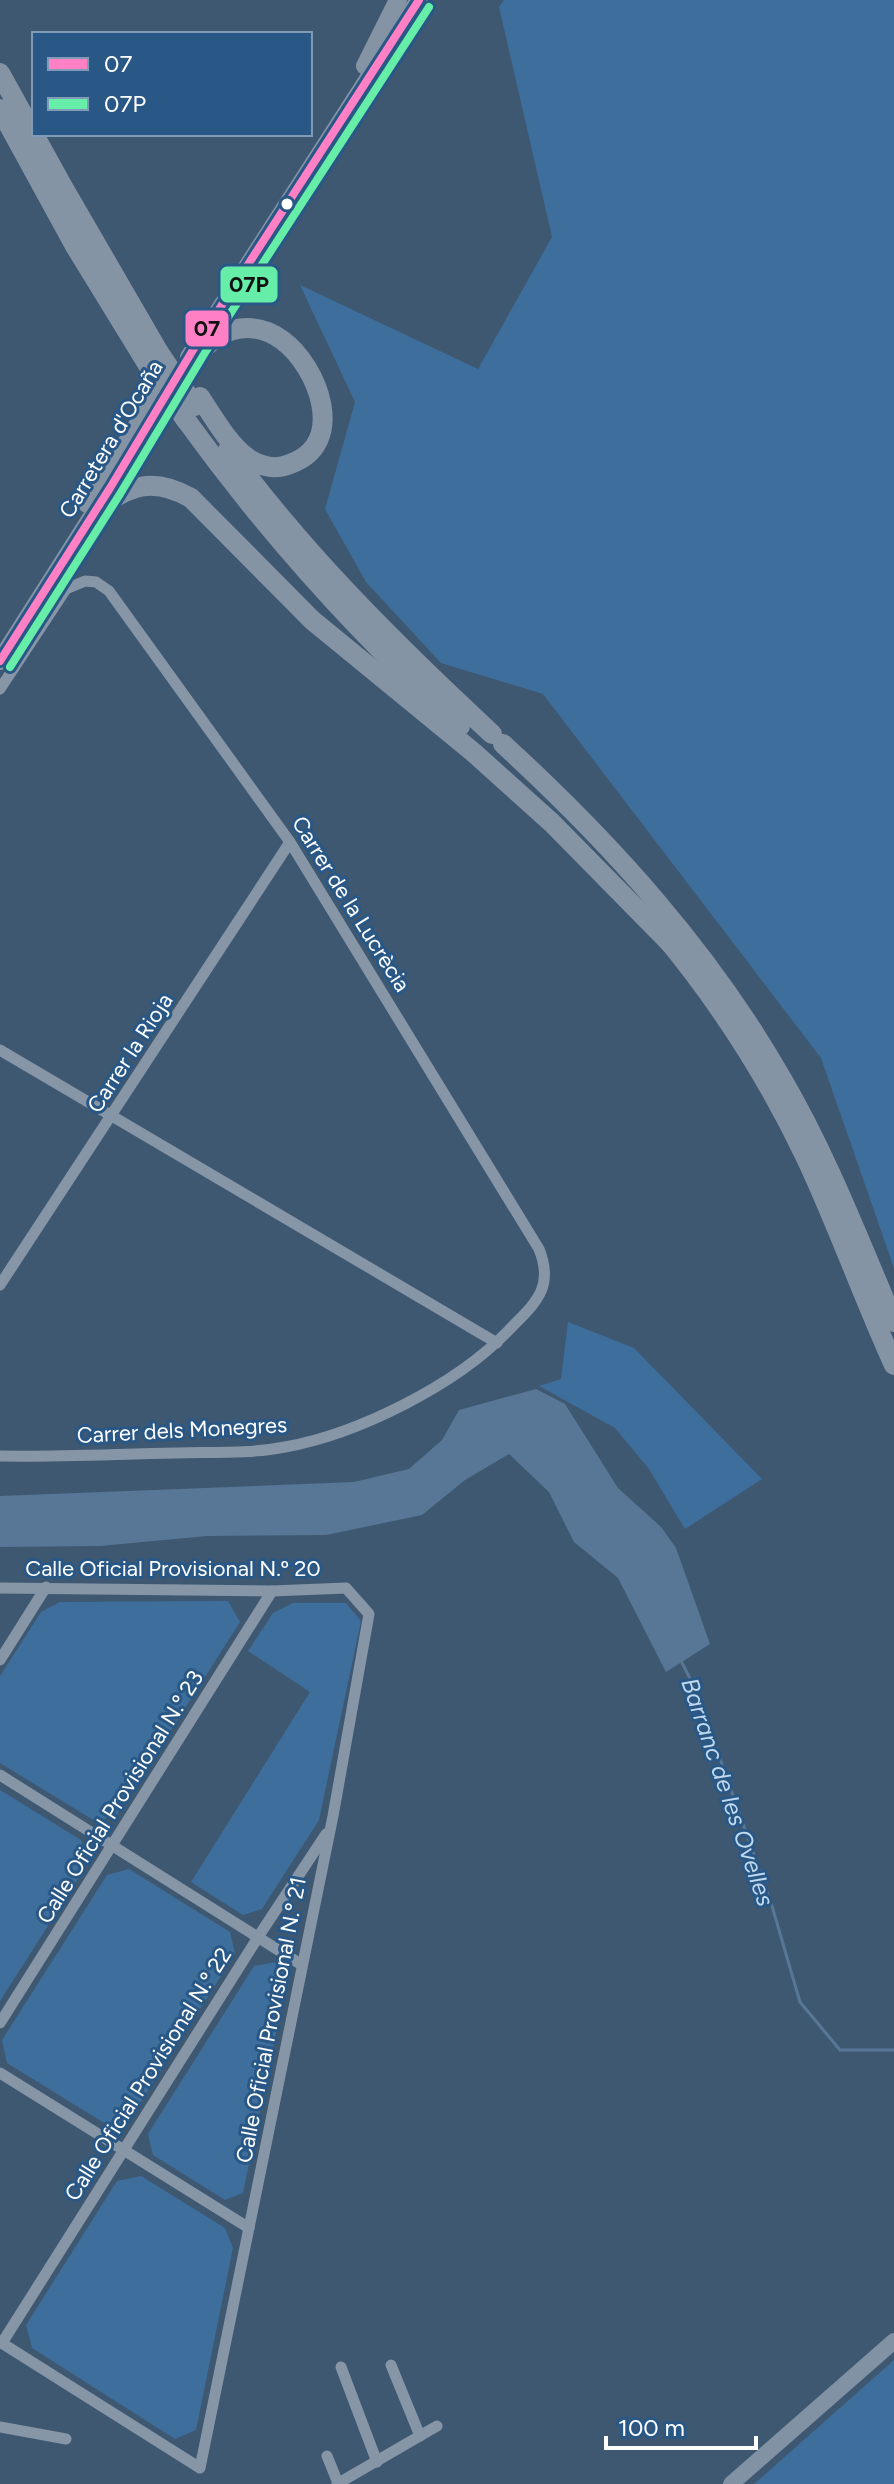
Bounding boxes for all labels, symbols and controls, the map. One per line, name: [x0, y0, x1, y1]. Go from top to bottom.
legend: [32, 32, 312, 136]
text: 07: [104, 49, 132, 78]
text: 07P: [104, 89, 146, 118]
unlabelled marker: [279, 196, 295, 212]
line badge: 07P: [219, 265, 279, 304]
text: 07P: [229, 271, 269, 298]
line badge: 07: [184, 309, 230, 348]
text: 07: [194, 315, 220, 342]
street label: Carretera d'Ocaña: [53, 355, 169, 523]
street label: Carrer de la Lucrècia: [286, 811, 416, 997]
street label: Carrer la Rioja: [81, 988, 179, 1118]
street label: Carrer dels Monegres: [76, 1411, 288, 1449]
street label: Calle Oficial Provisional N.º 20: [25, 1555, 321, 1582]
street label: Calle Oficial Provisional N.º 23: [31, 1665, 209, 1929]
water label: Barranc de les Ovelles: [675, 1674, 781, 1910]
street label: Calle Oficial Provisional N.º 21: [230, 1875, 312, 2165]
street label: Calle Oficial Provisional N.º 22: [59, 1942, 237, 2206]
scale bar: [606, 2400, 756, 2450]
text: 100 m: [618, 2413, 685, 2442]

